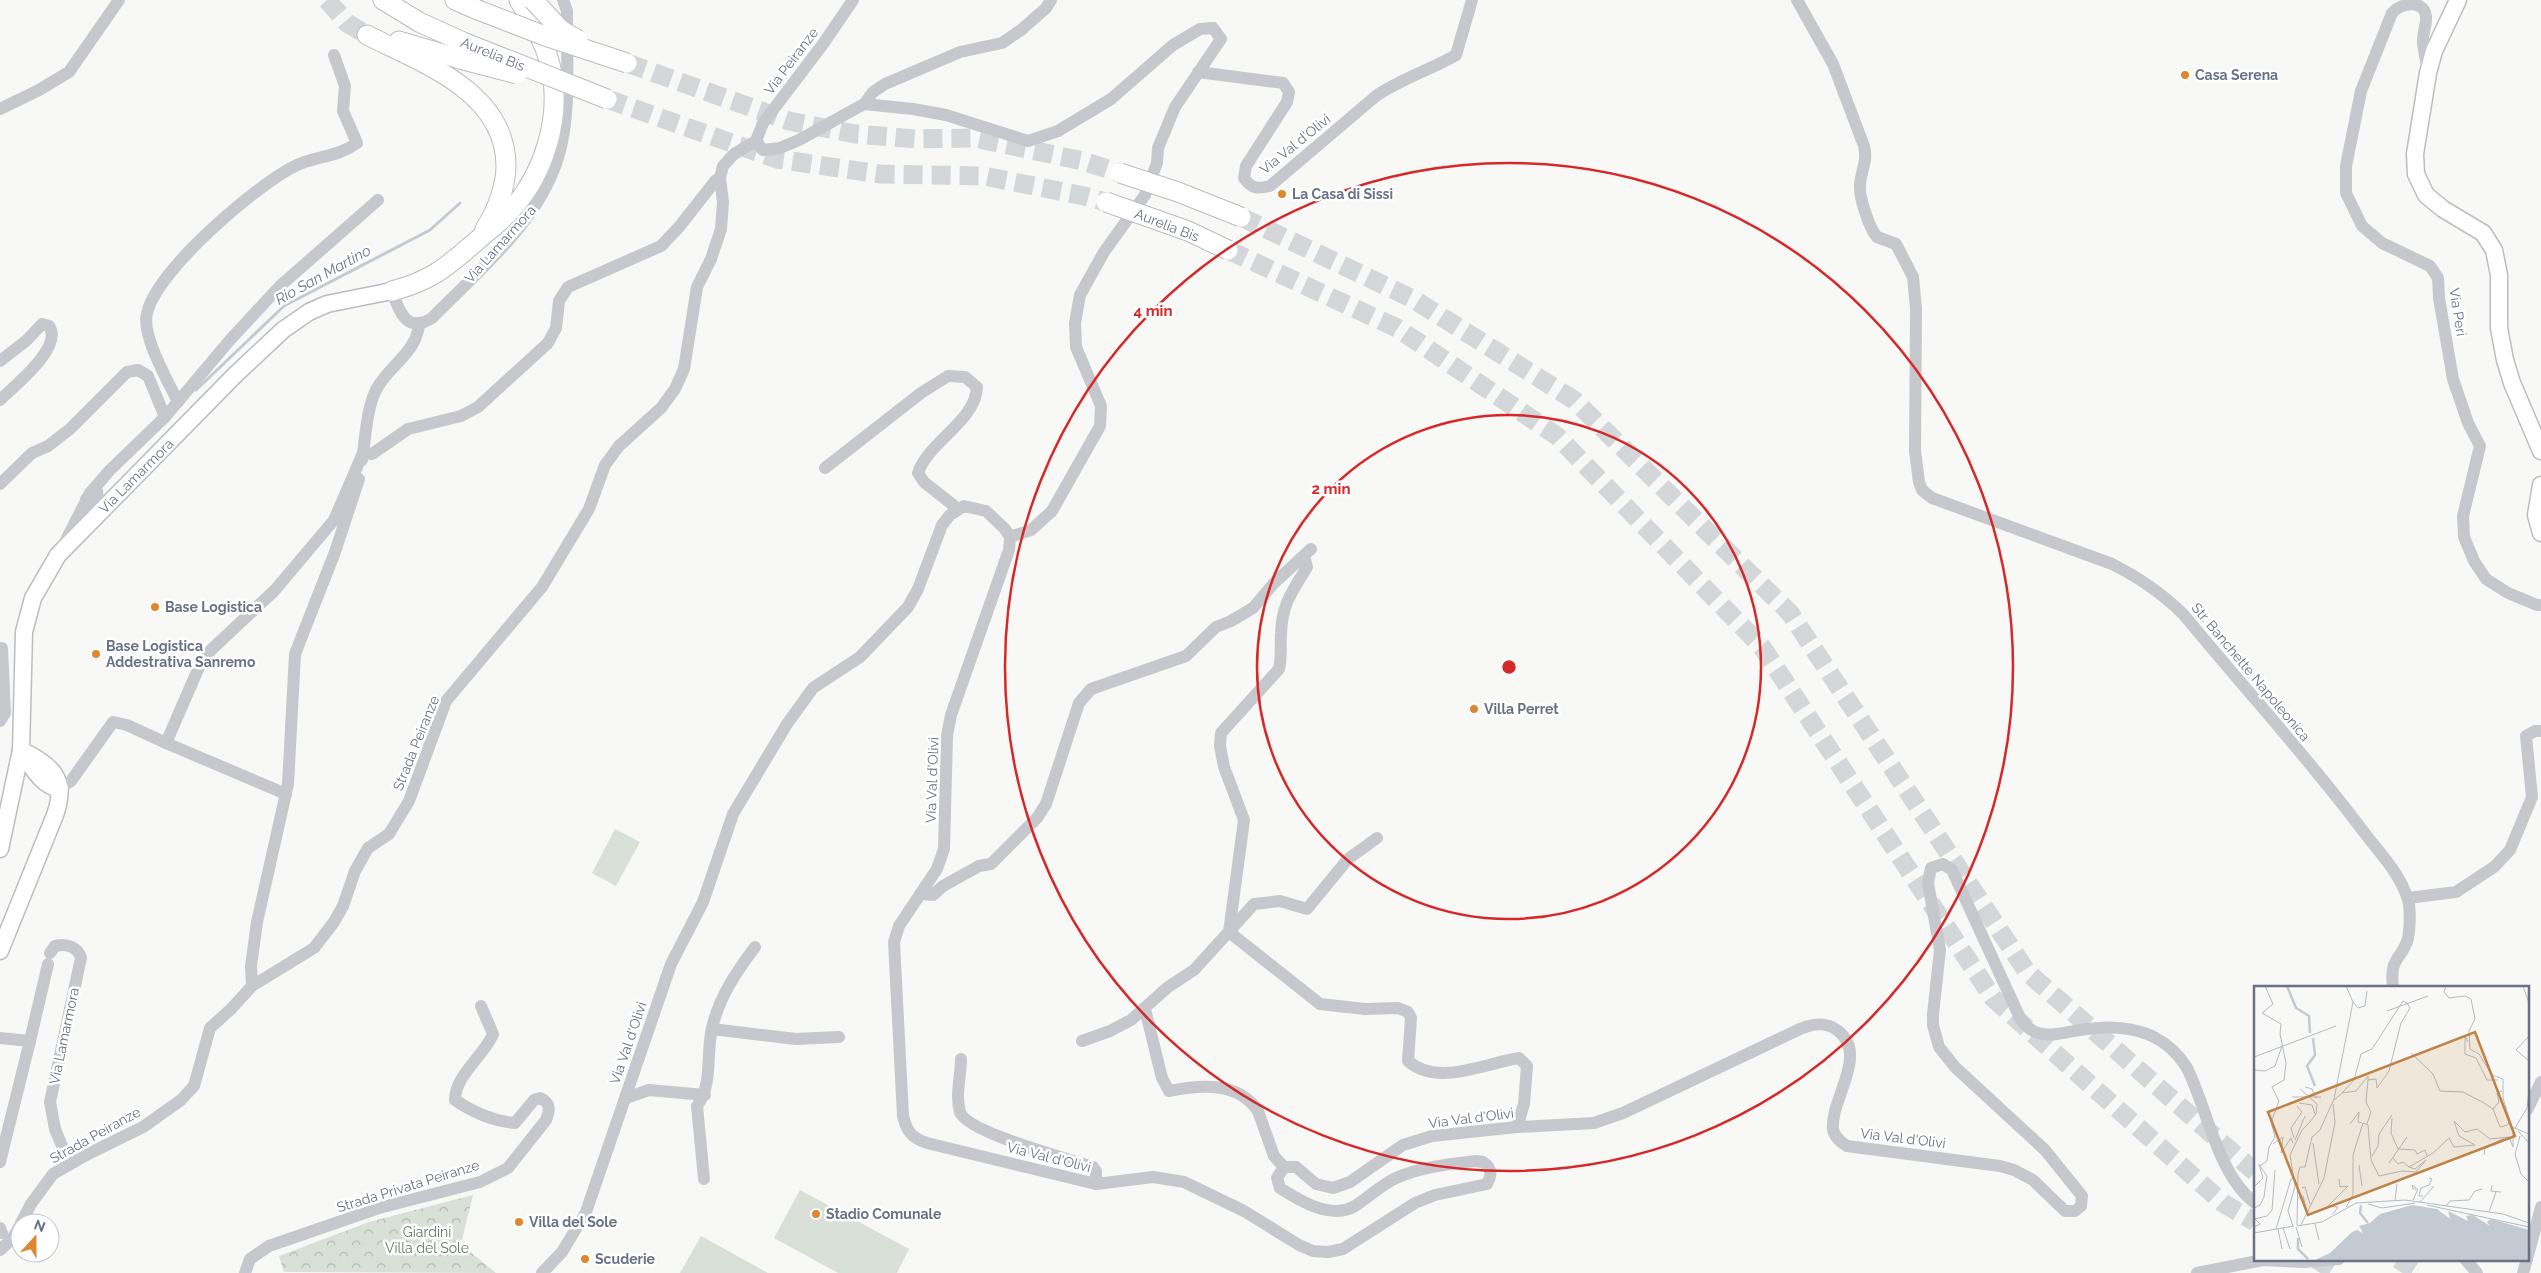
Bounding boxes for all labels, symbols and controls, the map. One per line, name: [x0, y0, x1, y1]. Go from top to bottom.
street label: Via Peiranze: [761, 25, 821, 97]
street label: Aurelia Bis: [459, 34, 528, 74]
place label: Casa Serena: [2195, 67, 2278, 83]
marker: Casa Serena: [2179, 69, 2191, 81]
street label: Via Val d'Olivi: [1257, 111, 1333, 177]
place label: La Casa di Sissi: [1292, 186, 1393, 202]
marker: La Casa di Sissi: [1276, 188, 1288, 200]
street label: Via Lamarmora: [461, 202, 539, 286]
street label: Aurelia Bis: [1133, 205, 1202, 245]
water label: Rio San Martino: [272, 241, 374, 309]
street label: Via Peri: [2446, 287, 2470, 337]
text: 4 min: [1133, 302, 1173, 320]
street label: Via Lamarmora: [95, 435, 177, 517]
text: 2 min: [1312, 480, 1350, 498]
place label: Base Logistica: [165, 599, 262, 615]
street label: Str. Banchette Napoleonica: [2189, 600, 2313, 744]
marker: Base Logistica: [149, 601, 161, 613]
place label: Base Logistica Addestrativa Sanremo: [106, 638, 256, 670]
marker: Base Logistica Addestrativa Sanremo: [90, 648, 102, 660]
centre of rings: [1500, 658, 1518, 676]
street label: Strada Peiranze: [390, 693, 442, 793]
place label: Villa Perret: [1484, 701, 1559, 717]
marker: Villa Perret: [1468, 703, 1480, 715]
street label: Via Val d'Olivi: [923, 737, 941, 823]
street label: Via Lamarmora: [46, 986, 82, 1086]
inset map: [2254, 986, 2528, 1260]
street label: Via Val d'Olivi: [606, 1000, 650, 1086]
street label: Strada Peiranze: [47, 1104, 143, 1166]
street label: Via Val d'Olivi: [1427, 1105, 1515, 1131]
street label: Via Val d'Olivi: [1859, 1125, 1947, 1151]
street label: Via Val d'Olivi: [1005, 1139, 1093, 1175]
street label: Strada Privata Peiranze: [335, 1157, 481, 1215]
place label: Stadio Comunale: [826, 1206, 942, 1222]
marker: Stadio Comunale: [810, 1208, 822, 1220]
north arrow: [10, 1213, 60, 1263]
place label: Villa del Sole: [529, 1214, 618, 1230]
text: N: [32, 1216, 48, 1235]
marker: Villa del Sole: [513, 1216, 525, 1228]
park label: Giardini Villa del Sole: [385, 1224, 469, 1256]
place label: Scuderie: [595, 1251, 656, 1267]
marker: Scuderie: [579, 1253, 591, 1265]

